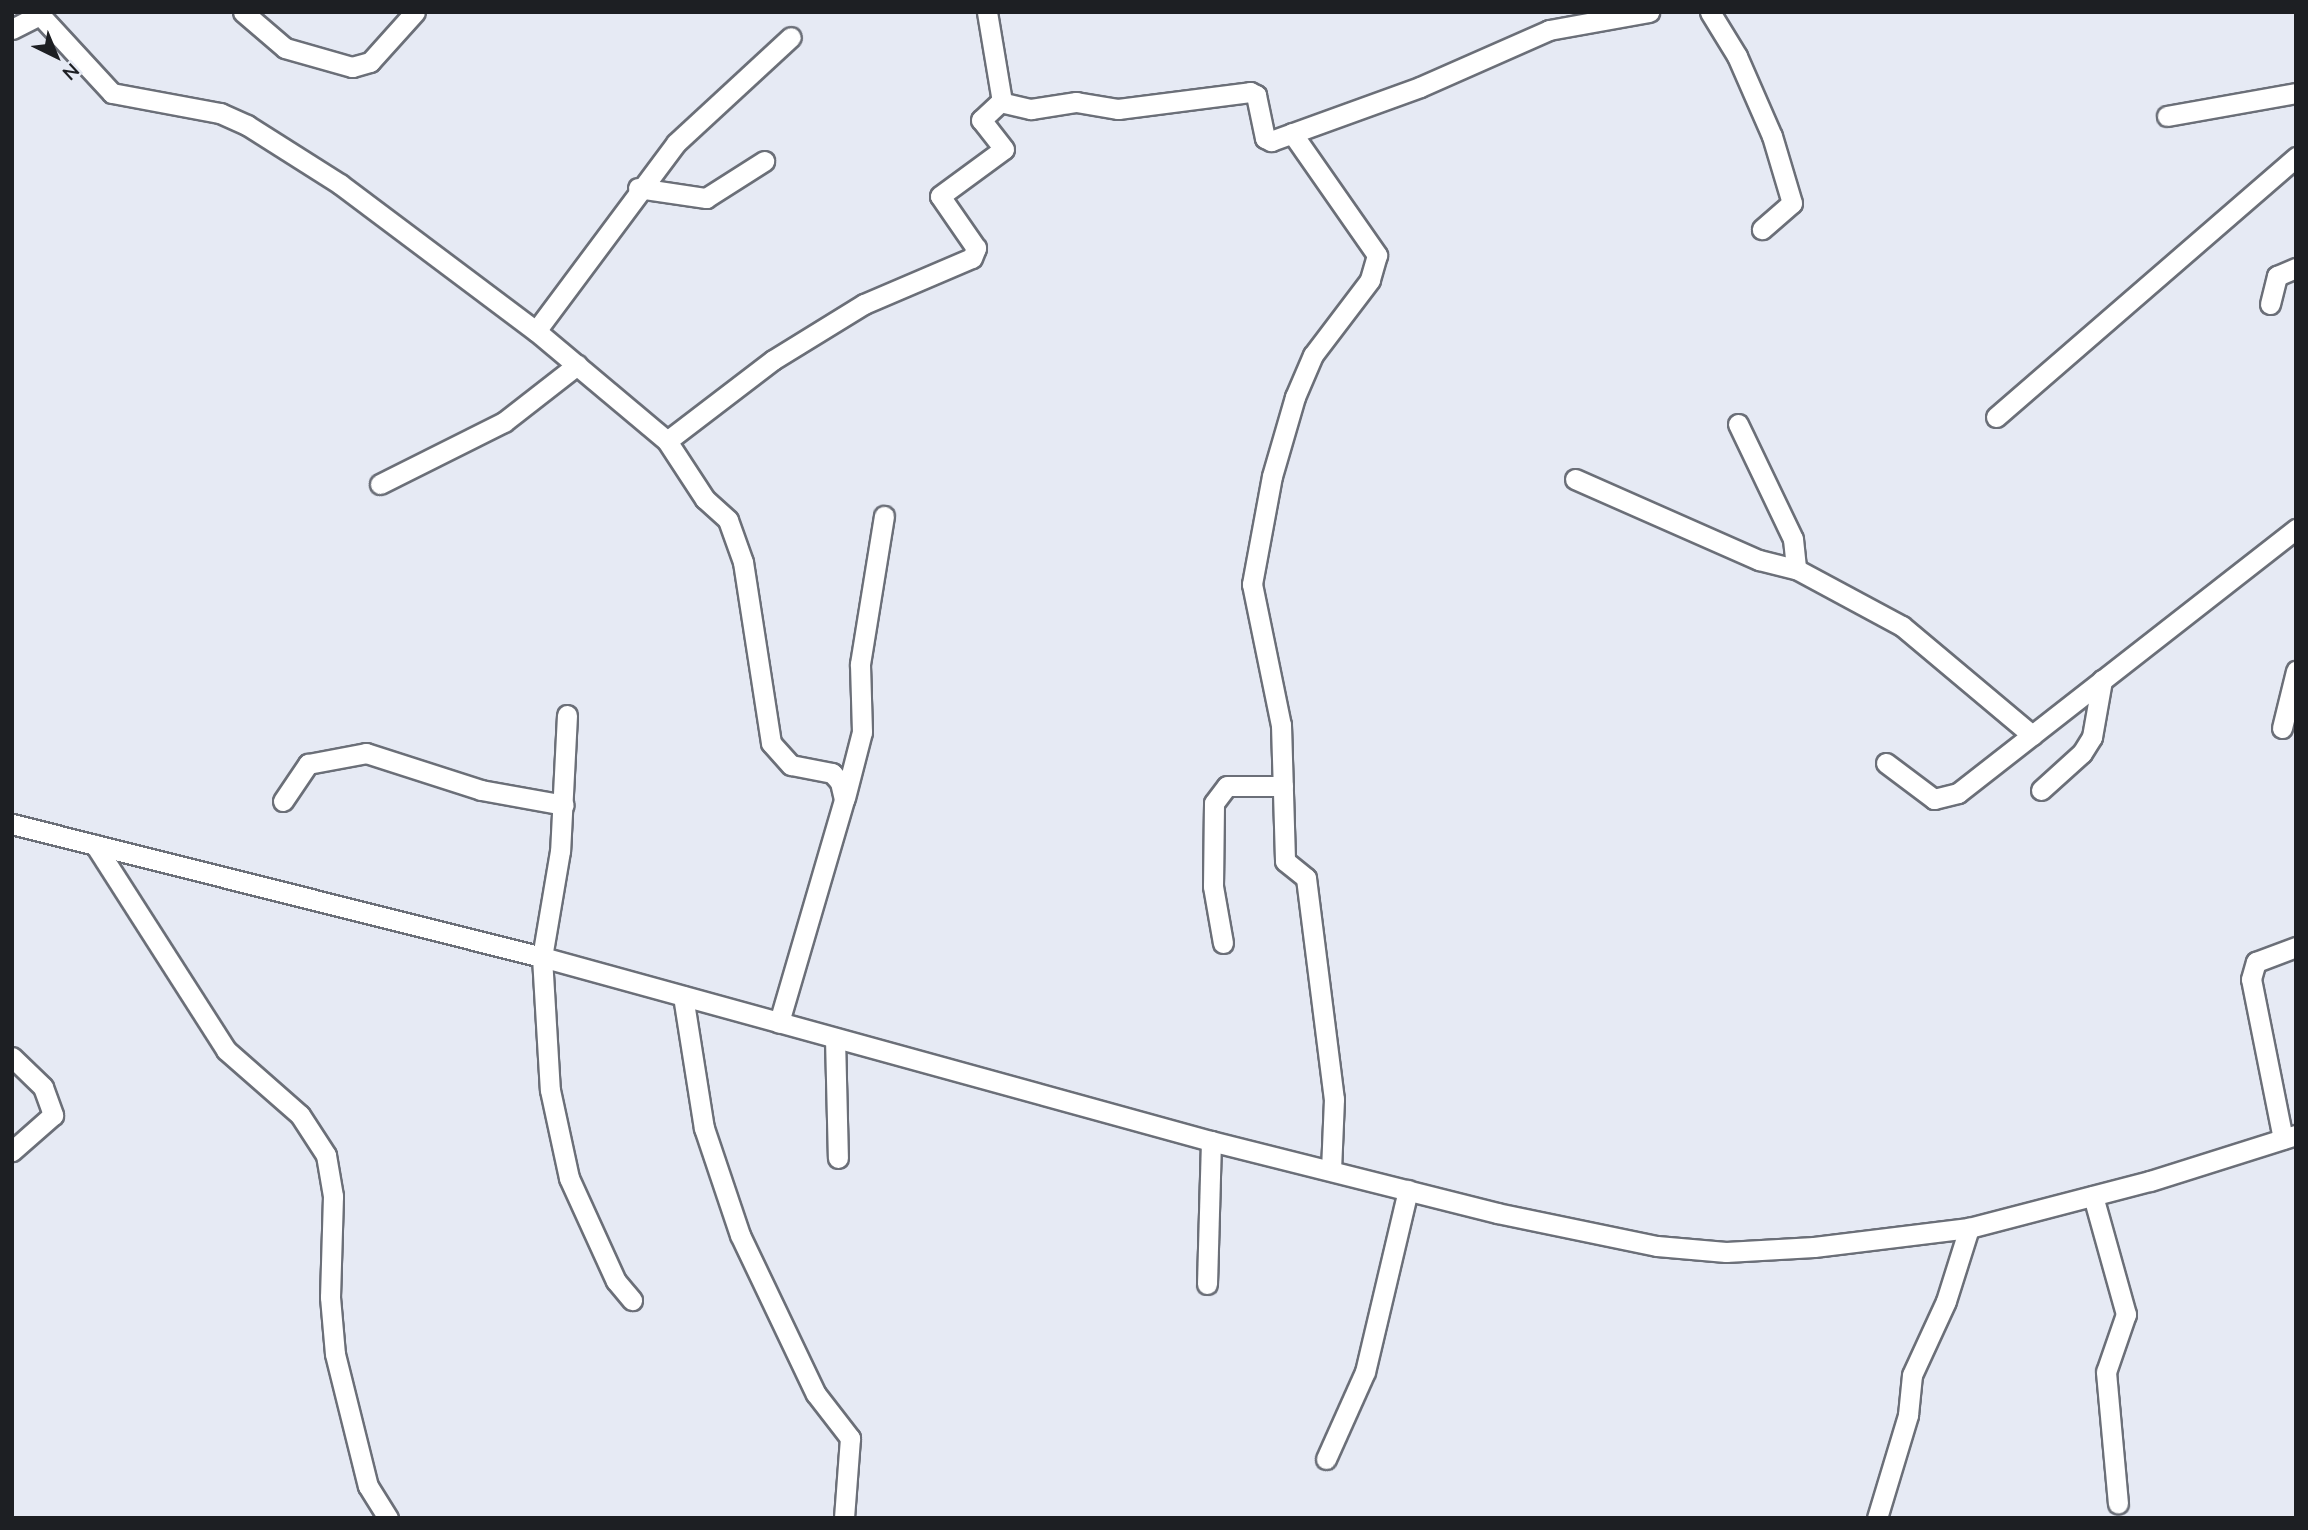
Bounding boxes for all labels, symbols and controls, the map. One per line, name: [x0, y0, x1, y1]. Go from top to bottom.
north arrow: [21, 21, 91, 91]
text: N: [56, 57, 84, 86]

